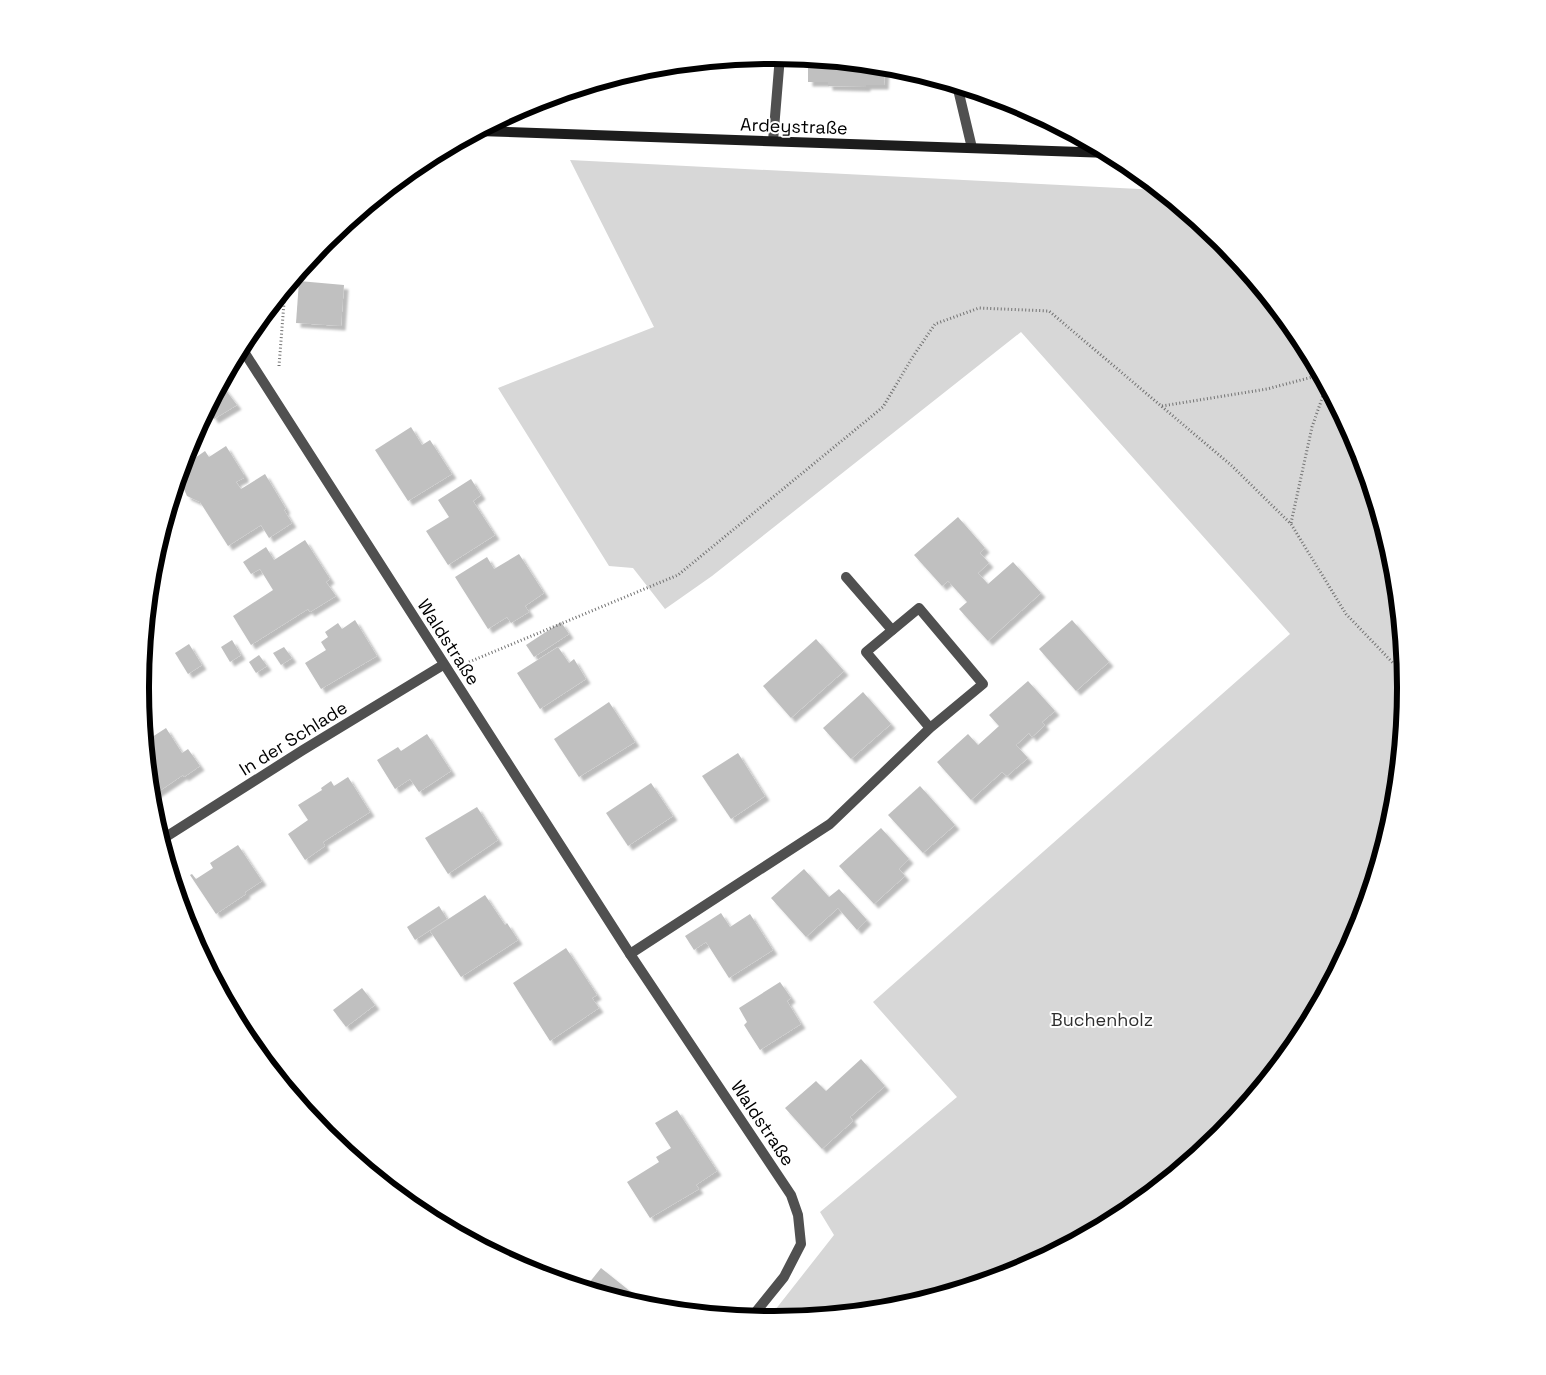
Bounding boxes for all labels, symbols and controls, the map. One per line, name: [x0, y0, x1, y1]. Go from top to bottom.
street label: Ardeystraße: [740, 113, 848, 139]
street label: Waldstraße: [413, 595, 485, 689]
street label: In der Schlade: [235, 696, 351, 780]
park label: Buchenholz: [1051, 1008, 1153, 1031]
street label: Waldstraße: [726, 1076, 800, 1170]

